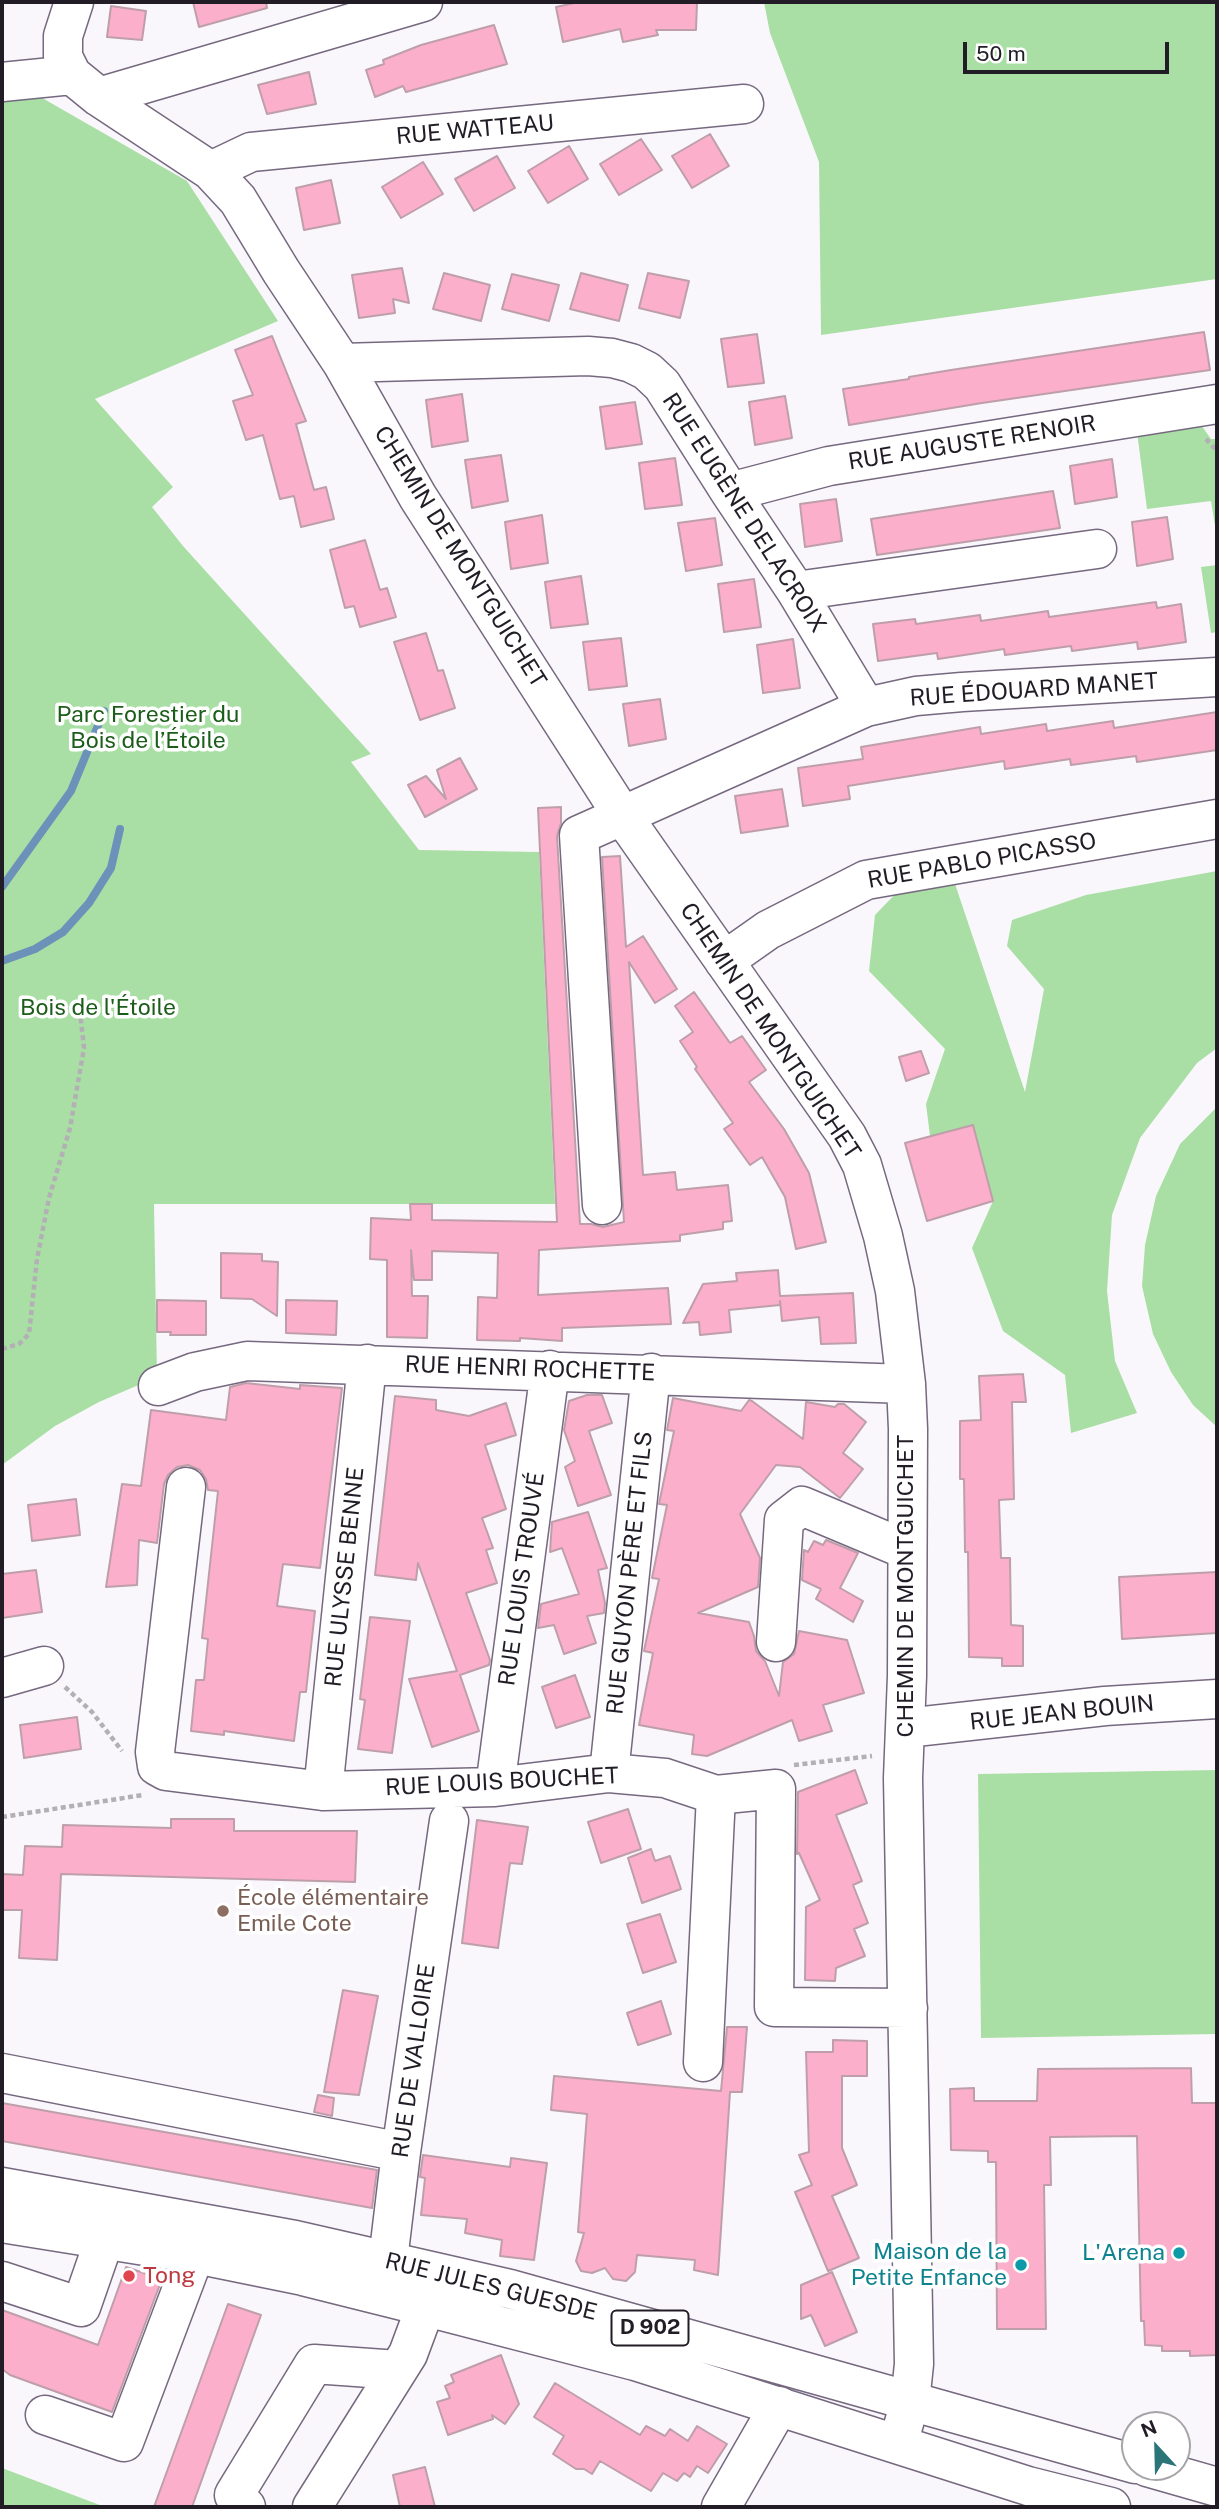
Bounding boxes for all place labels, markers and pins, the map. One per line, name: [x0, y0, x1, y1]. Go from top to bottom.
place label: École élémentaire Emile Cote: [237, 1884, 429, 1938]
marker: École élémentaire Emile Cote: [215, 1903, 231, 1919]
place label: Maison de la Petite Enfance: [851, 2238, 1007, 2292]
place label: L'Arena: [1082, 2239, 1165, 2267]
marker: L'Arena: [1171, 2245, 1187, 2261]
marker: Maison de la Petite Enfance: [1013, 2257, 1029, 2273]
place label: Tong: [143, 2262, 196, 2290]
marker: Tong: [121, 2268, 137, 2284]

